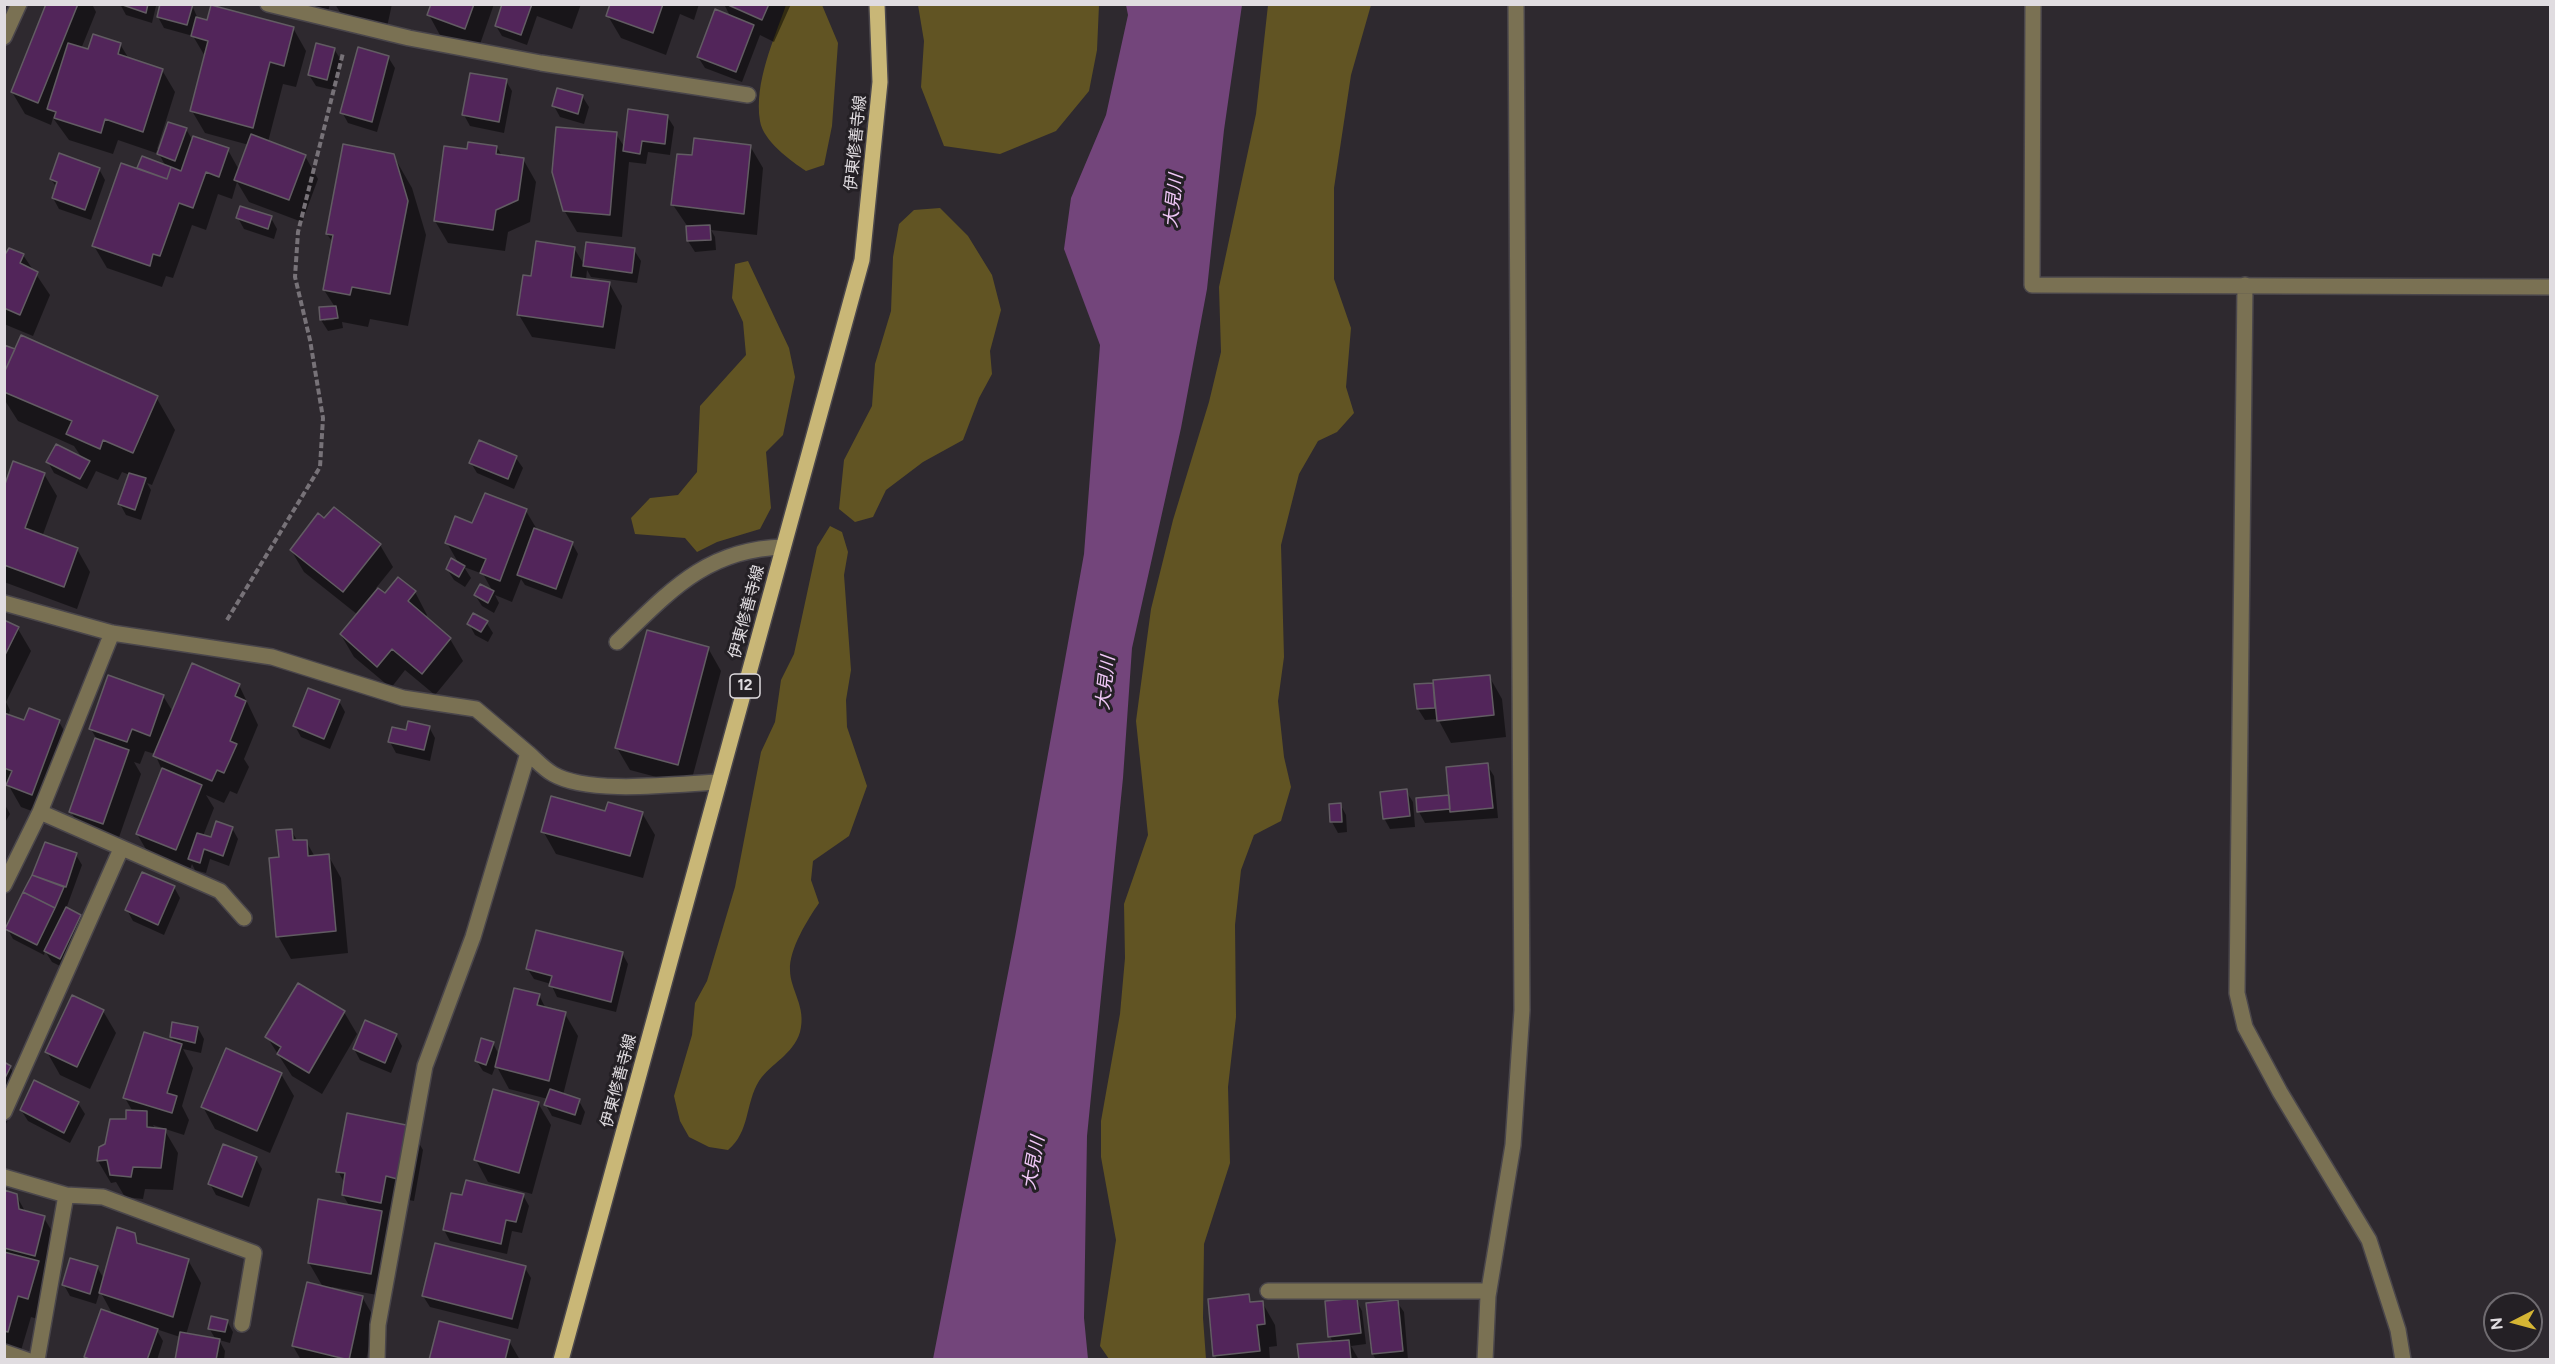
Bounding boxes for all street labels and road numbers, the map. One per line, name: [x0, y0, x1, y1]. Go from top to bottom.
street label: 伊東修善寺線: [841, 94, 871, 192]
street label: 伊東修善寺線: [725, 563, 769, 661]
road number: 12: [730, 674, 760, 698]
street label: 伊東修善寺線: [597, 1032, 641, 1130]

